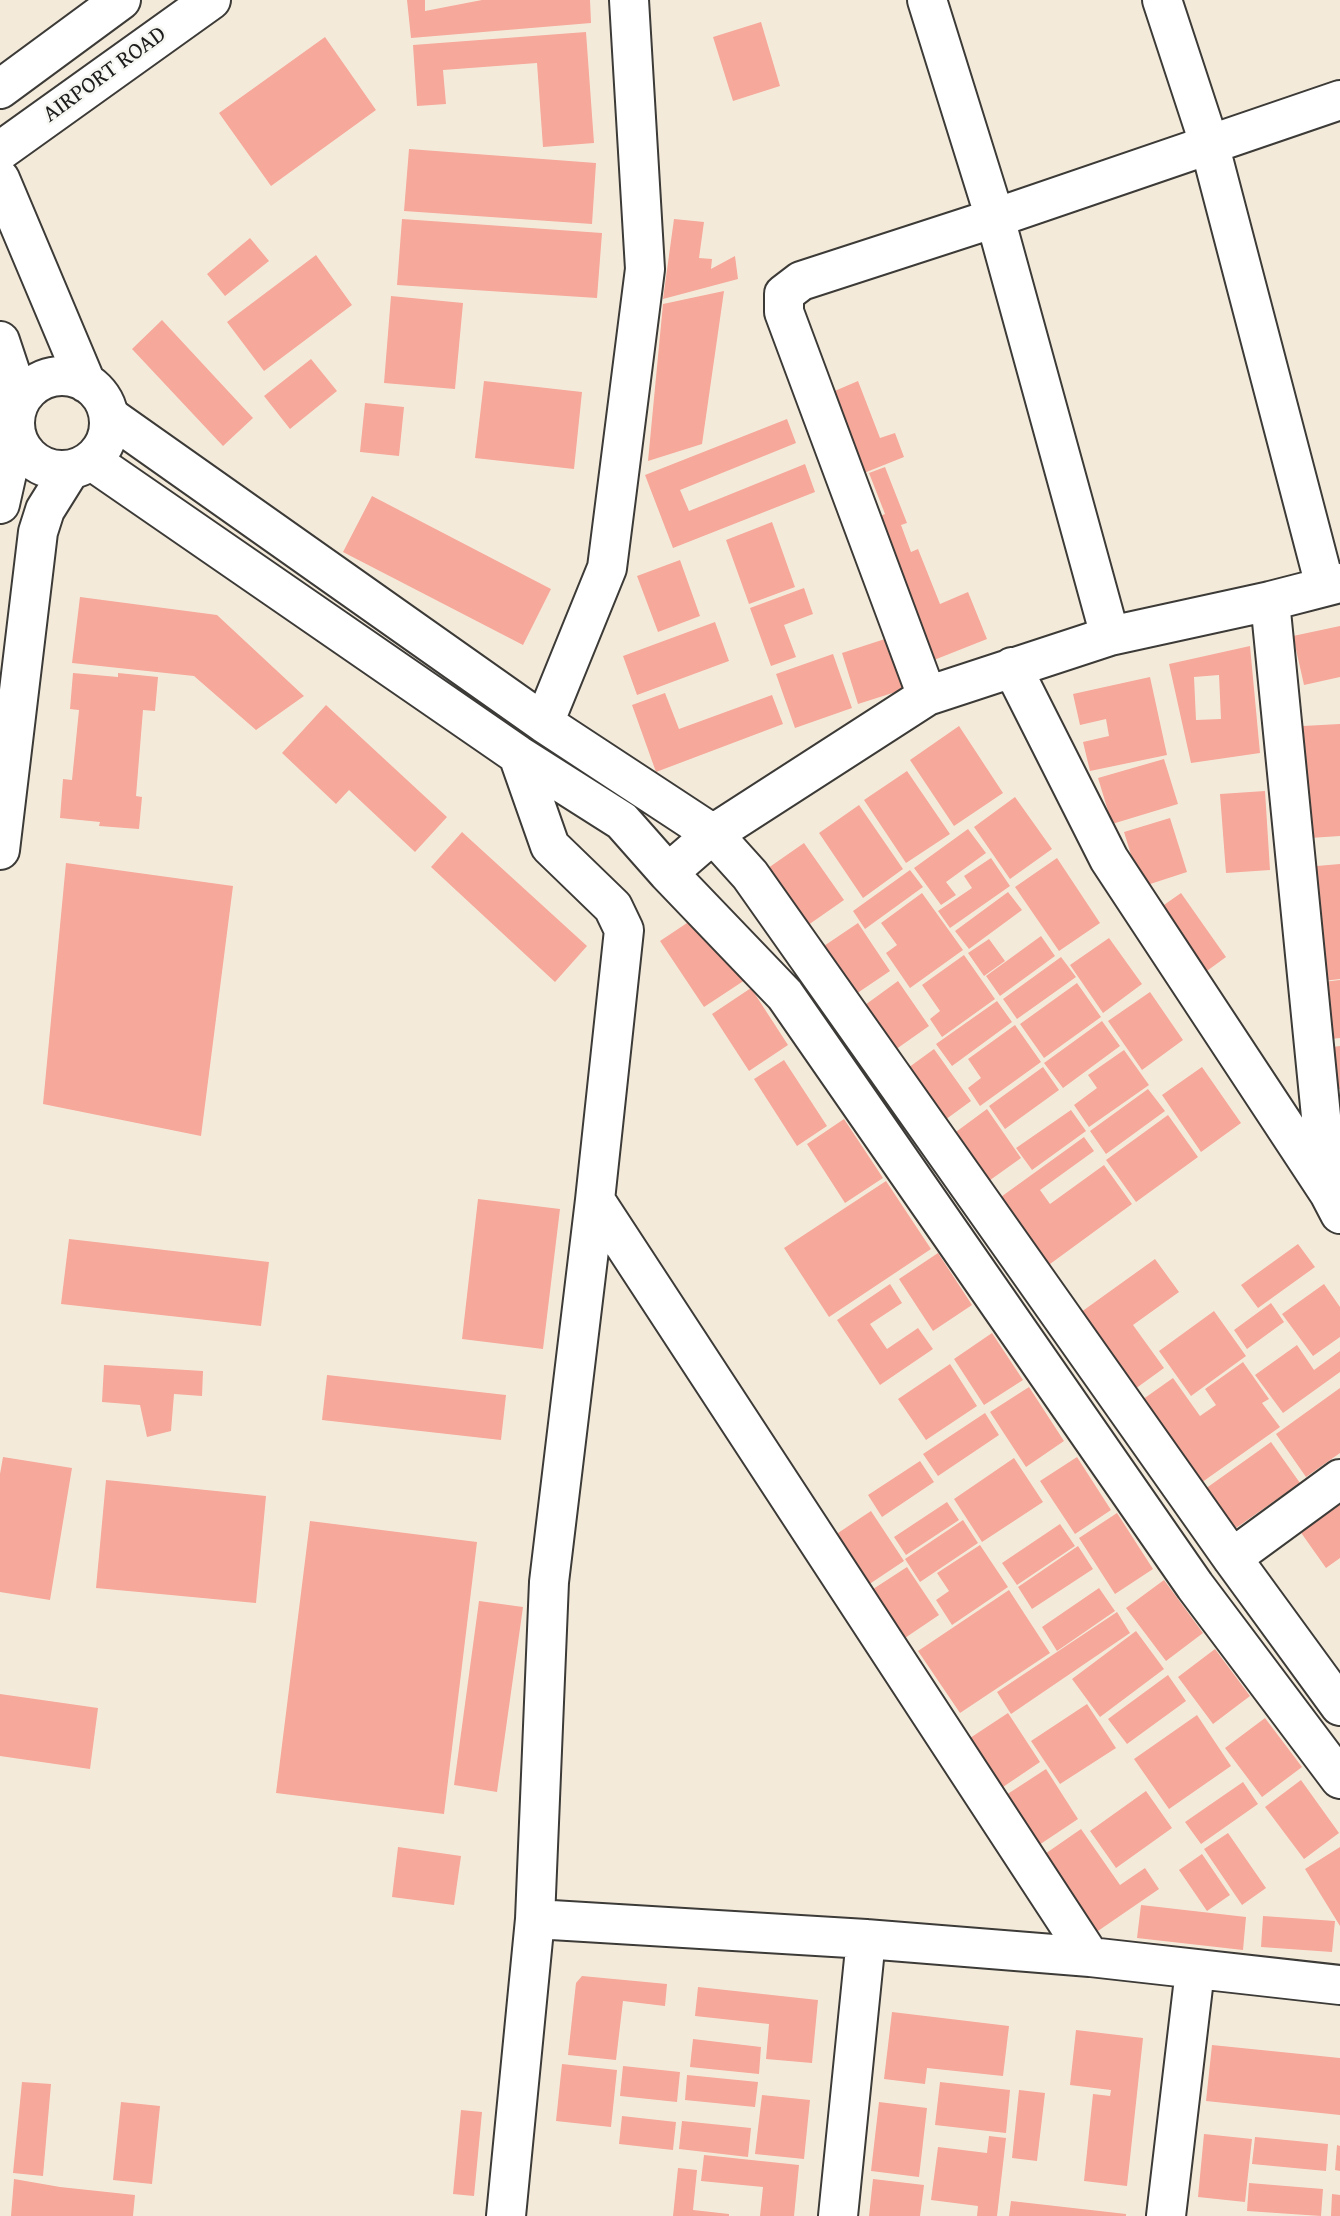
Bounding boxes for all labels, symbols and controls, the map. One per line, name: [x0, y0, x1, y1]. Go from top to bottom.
street label: AIRPORT ROAD: [38, 21, 172, 129]

